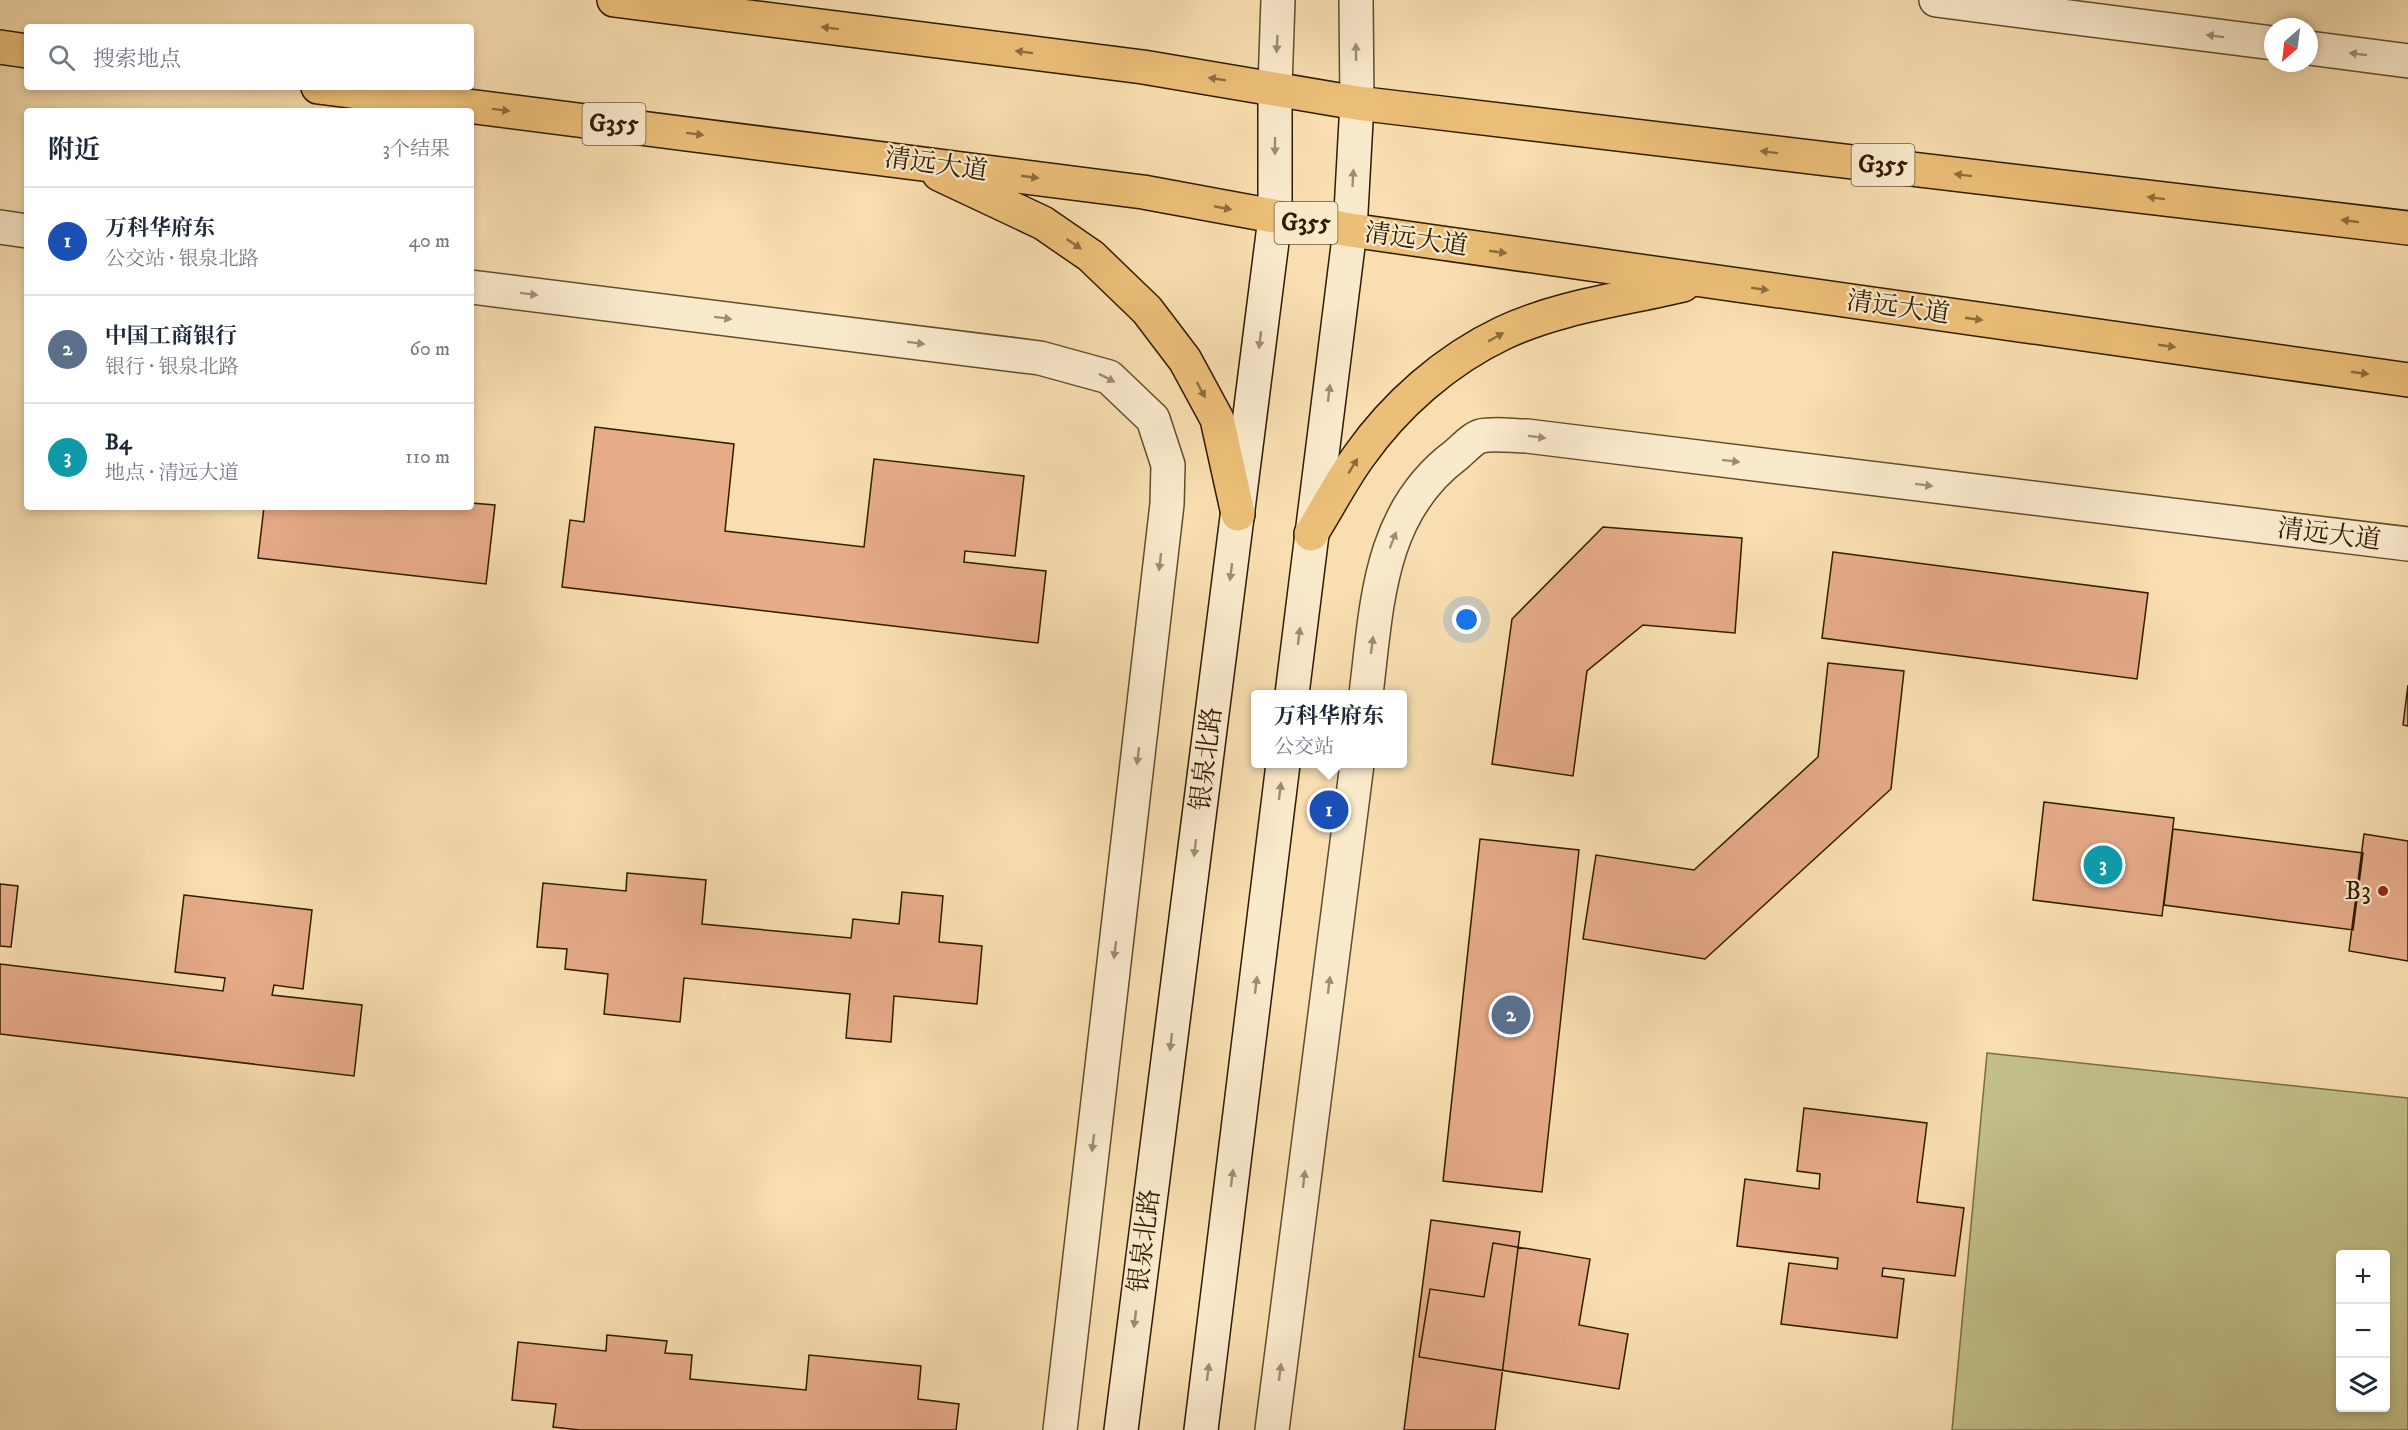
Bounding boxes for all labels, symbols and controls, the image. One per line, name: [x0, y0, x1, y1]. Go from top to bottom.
north arrow: [2264, 18, 2318, 72]
one-way arrow: [821, 23, 840, 32]
search box: [24, 24, 474, 90]
one-way arrow: [2205, 31, 2224, 40]
one-way arrow: [1272, 34, 1281, 53]
icon: search: [45, 41, 78, 74]
one-way arrow: [1352, 42, 1361, 61]
text: 搜索地点: [93, 46, 181, 73]
one-way arrow: [1014, 47, 1033, 57]
one-way arrow: [2349, 50, 2368, 59]
one-way arrow: [1207, 74, 1226, 83]
road number: G355: [582, 103, 646, 145]
one-way arrow: [492, 105, 511, 115]
one-way arrow: [685, 129, 704, 139]
text: 附近: [48, 134, 100, 167]
one-way arrow: [1270, 136, 1280, 155]
text: 3个结果: [383, 137, 450, 162]
street label: 清远大道: [882, 141, 990, 189]
road number: G355: [1852, 144, 1914, 186]
one-way arrow: [1759, 147, 1778, 157]
one-way arrow: [1348, 169, 1357, 188]
one-way arrow: [1953, 170, 1972, 180]
one-way arrow: [1021, 173, 1040, 182]
one-way arrow: [2147, 193, 2166, 203]
road number: G355: [1274, 202, 1338, 244]
one-way arrow: [1214, 204, 1233, 213]
text: 万科华府东: [105, 215, 215, 242]
street label: 清远大道: [1362, 216, 1470, 264]
one-way arrow: [2340, 216, 2359, 226]
text: 1: [64, 229, 71, 254]
text: 40 m: [408, 229, 450, 254]
one-way arrow: [1066, 238, 1082, 250]
text: 公交站 · 银泉北路: [105, 247, 258, 272]
one-way arrow: [1489, 247, 1508, 256]
street label: 清远大道: [1844, 284, 1952, 332]
one-way arrow: [1751, 285, 1770, 294]
one-way arrow: [520, 289, 539, 299]
one-way arrow: [713, 314, 732, 323]
one-way arrow: [1964, 314, 1983, 324]
text: 中国工商银行: [105, 323, 237, 350]
one-way arrow: [1255, 331, 1264, 350]
one-way arrow: [1488, 332, 1505, 342]
text: 2: [63, 337, 72, 362]
text: 60 m: [410, 337, 450, 362]
one-way arrow: [907, 338, 926, 347]
one-way arrow: [2158, 342, 2177, 351]
text: 银行 · 银泉北路: [105, 355, 238, 380]
one-way arrow: [2351, 369, 2370, 378]
one-way arrow: [1098, 374, 1115, 383]
one-way arrow: [1196, 381, 1206, 398]
one-way arrow: [1325, 383, 1334, 402]
text: B4: [105, 429, 132, 456]
one-way arrow: [1528, 433, 1547, 442]
text: 3: [64, 445, 71, 470]
text: 110 m: [405, 445, 450, 470]
one-way arrow: [1721, 456, 1740, 466]
one-way arrow: [1347, 458, 1358, 474]
text: 地点 · 清远大道: [105, 461, 238, 486]
one-way arrow: [1915, 480, 1934, 490]
street label: 清远大道: [2275, 512, 2383, 558]
one-way arrow: [1388, 530, 1398, 548]
one-way arrow: [1155, 553, 1165, 572]
one-way arrow: [1226, 562, 1235, 581]
your location: [1452, 605, 1481, 634]
one-way arrow: [1294, 627, 1304, 646]
one-way arrow: [1367, 636, 1377, 655]
popup: [1251, 690, 1407, 768]
text: 万科华府东: [1274, 703, 1384, 730]
street label: 银泉北路: [1184, 705, 1230, 813]
text: 公交站: [1274, 735, 1334, 760]
one-way arrow: [1133, 746, 1143, 765]
one-way arrow: [1275, 782, 1285, 801]
pin: 1: [1310, 788, 1348, 832]
one-way arrow: [1191, 839, 1200, 858]
pin: 3: [2084, 842, 2122, 888]
place label: B3: [2345, 875, 2371, 908]
marker: B3: [2376, 884, 2390, 898]
one-way arrow: [1111, 940, 1120, 959]
one-way arrow: [1251, 975, 1261, 994]
one-way arrow: [1324, 975, 1334, 994]
pin: 2: [1492, 992, 1530, 1038]
one-way arrow: [1166, 1032, 1175, 1051]
one-way arrow: [1088, 1134, 1098, 1153]
one-way arrow: [1228, 1169, 1237, 1188]
one-way arrow: [1300, 1169, 1309, 1188]
street label: 银泉北路: [1122, 1187, 1168, 1295]
map controls: [2336, 1250, 2390, 1412]
button: +: [2336, 1250, 2390, 1304]
button: −: [2336, 1304, 2390, 1358]
one-way arrow: [1131, 1309, 1140, 1328]
button: layers: [2336, 1358, 2390, 1412]
one-way arrow: [1204, 1362, 1213, 1381]
one-way arrow: [1275, 1362, 1284, 1381]

